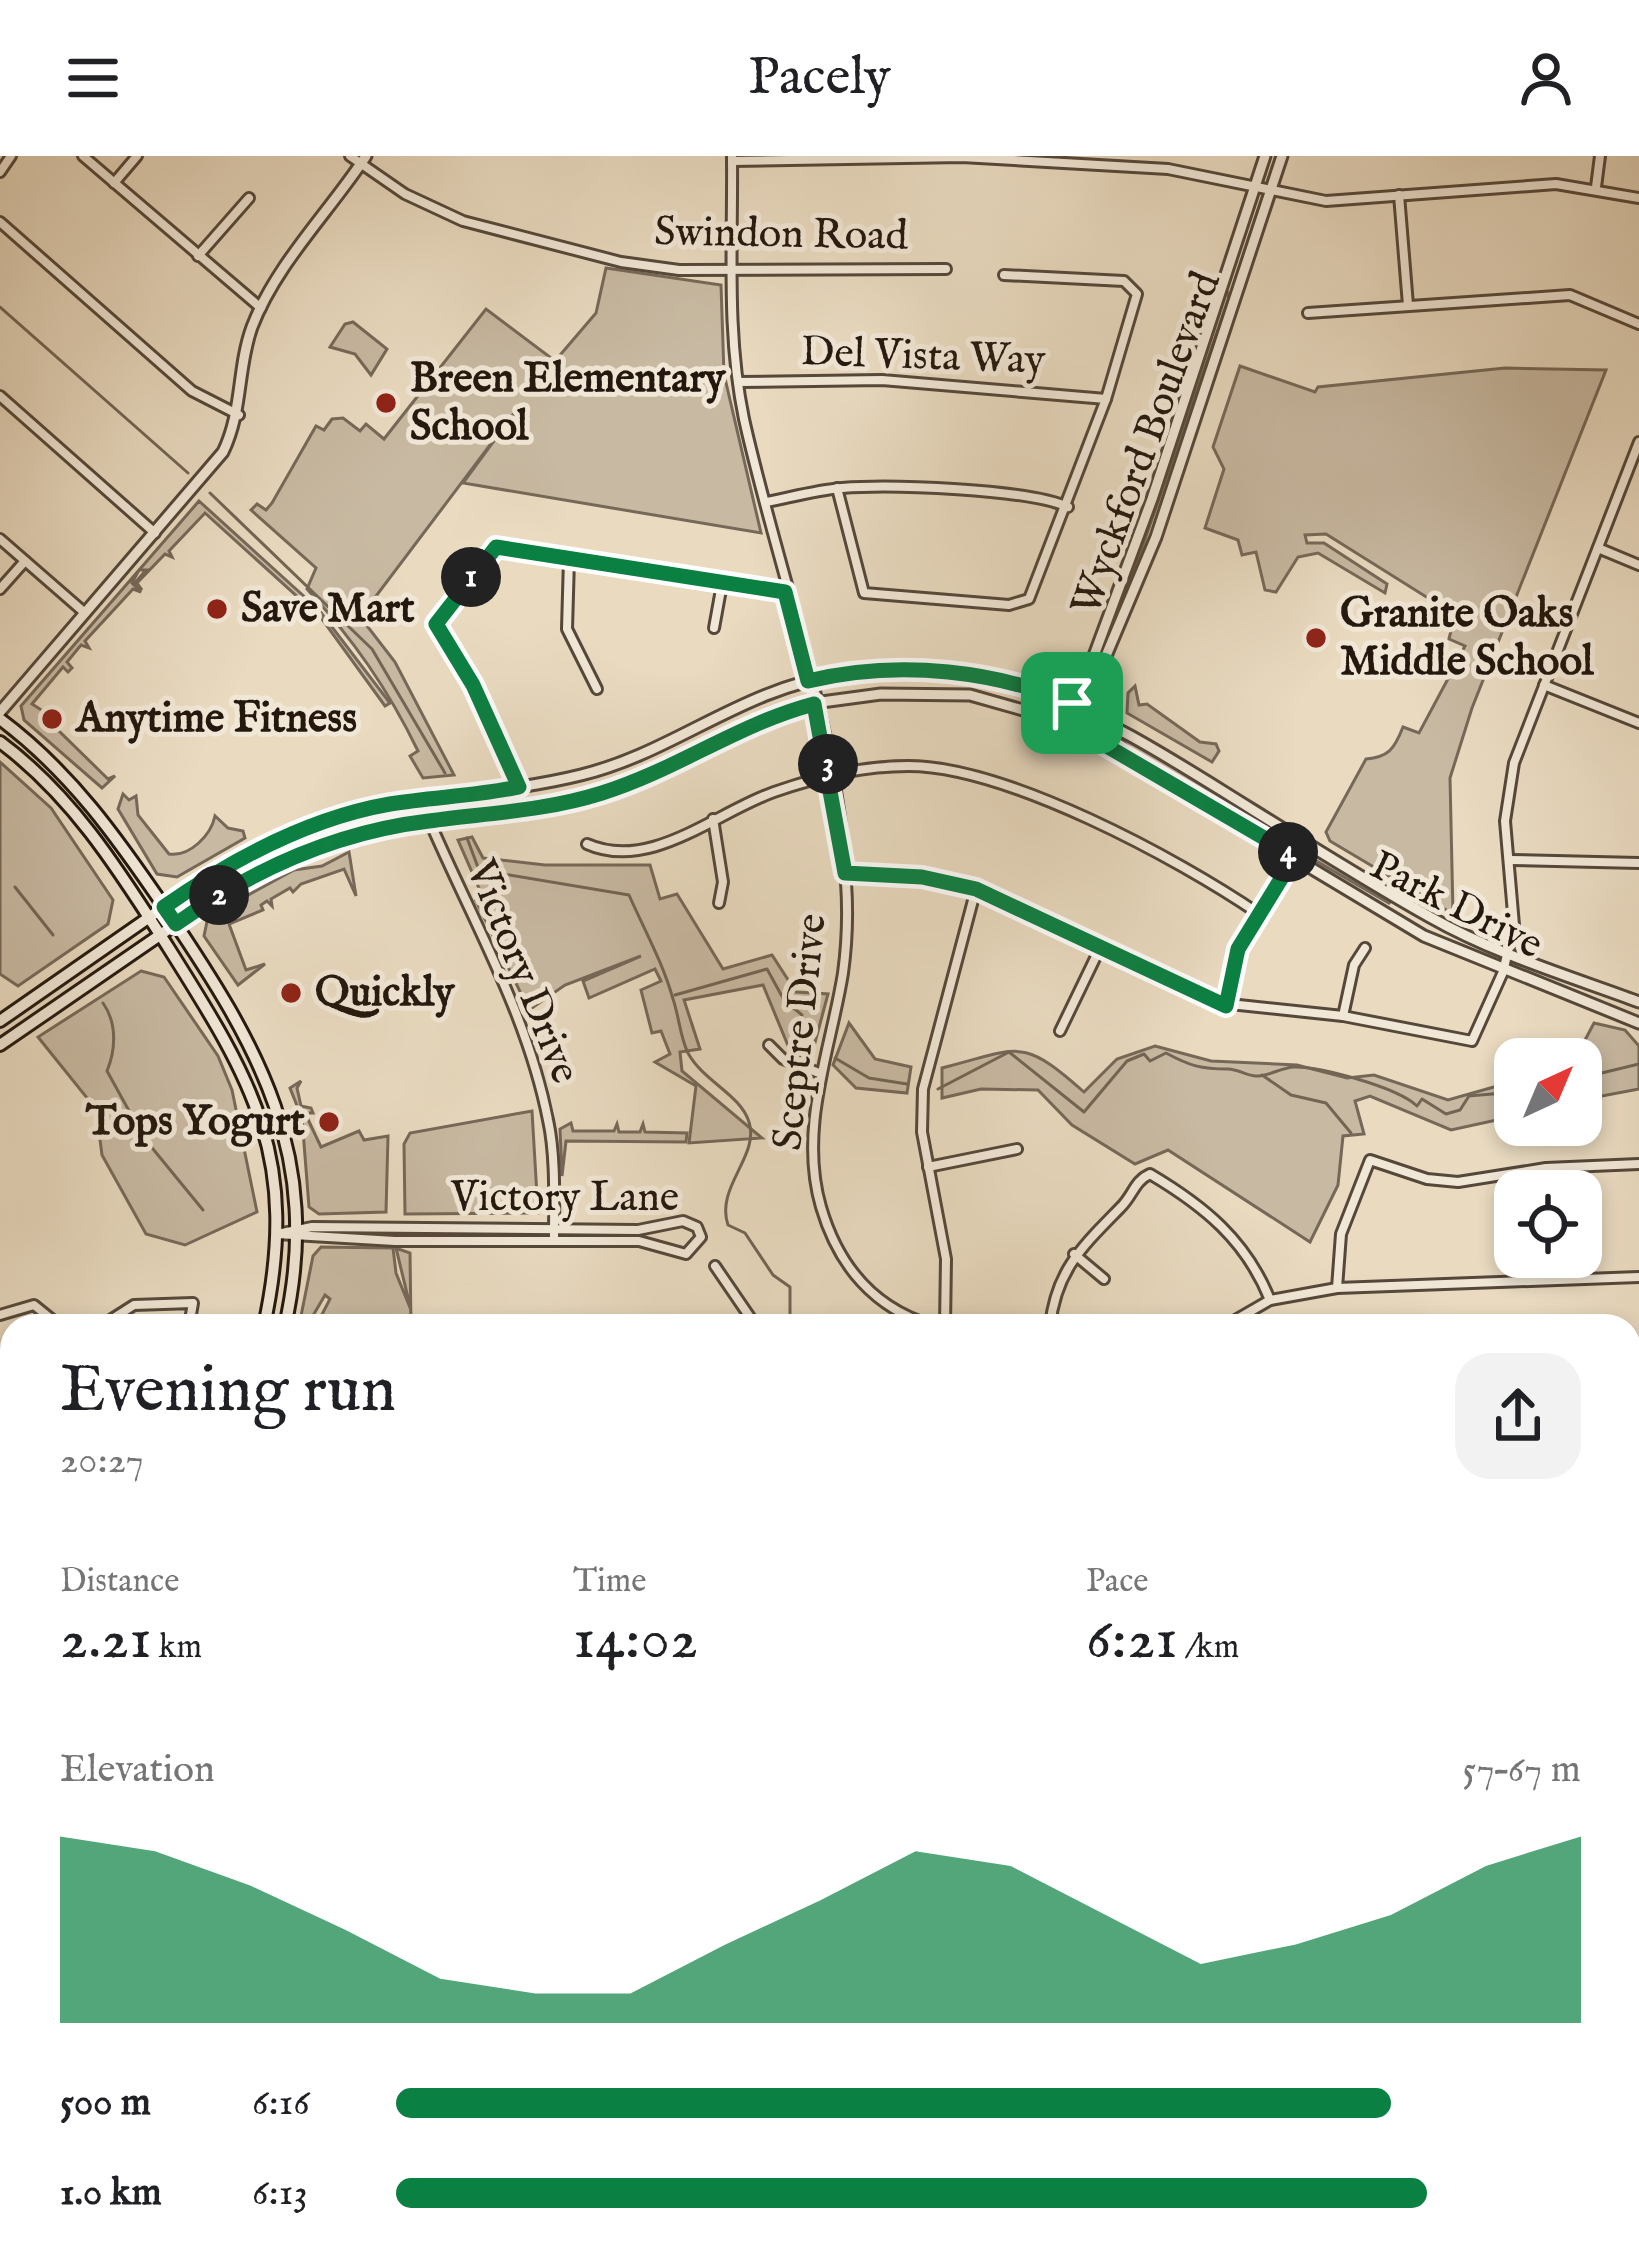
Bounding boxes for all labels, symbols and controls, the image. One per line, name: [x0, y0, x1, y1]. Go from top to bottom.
text: Pacely: [748, 44, 891, 113]
icon: menu: [60, 45, 126, 111]
icon: person: [1513, 45, 1579, 111]
street label: Swindon Road: [654, 206, 909, 264]
street label: Wyckford Boulevard: [1060, 264, 1234, 623]
street label: Del Vista Way: [800, 326, 1047, 388]
place label: Breen Elementary School: [410, 353, 727, 454]
marker: Breen Elementary School: [373, 390, 399, 416]
pin: 1: [441, 547, 501, 607]
text: 1: [465, 556, 477, 598]
place label: Save Mart: [241, 583, 415, 636]
place label: Granite Oaks Middle School: [1340, 588, 1595, 689]
marker: Save Mart: [204, 596, 230, 622]
marker: Granite Oaks Middle School: [1303, 625, 1329, 651]
pin: [1021, 652, 1123, 754]
icon: arrive: [1039, 670, 1105, 736]
place label: Anytime Fitness: [74, 693, 357, 746]
marker: Anytime Fitness: [39, 706, 65, 732]
pin: 3: [798, 734, 858, 794]
text: 3: [822, 743, 834, 785]
pin: 4: [1258, 822, 1318, 882]
text: 4: [1280, 831, 1296, 873]
street label: Park Drive: [1361, 840, 1551, 972]
street label: Victory Drive: [453, 852, 591, 1092]
pin: 2: [189, 865, 249, 925]
text: 2: [211, 874, 227, 916]
street label: Sceptre Drive: [762, 911, 840, 1153]
place label: Quickly: [315, 967, 456, 1020]
marker: Quickly: [278, 980, 304, 1006]
north arrow: [1494, 1038, 1602, 1146]
map controls: [1494, 1038, 1602, 1278]
place label: Tops Yogurt: [85, 1096, 306, 1149]
marker: Tops Yogurt: [316, 1109, 342, 1135]
button: locate: [1494, 1170, 1602, 1278]
street label: Victory Lane: [450, 1172, 679, 1225]
text: Evening run: [60, 1350, 396, 1434]
button: share: [1455, 1353, 1581, 1479]
text: 20:27: [60, 1437, 144, 1486]
text: Distance: [60, 1561, 179, 1603]
text: Time: [573, 1561, 646, 1603]
text: Pace: [1086, 1561, 1148, 1603]
text: 2.21: [60, 1603, 152, 1679]
text: 14:02: [573, 1603, 698, 1679]
text: 6:21: [1086, 1603, 1178, 1679]
text: km: [152, 1627, 202, 1669]
text: /km: [1178, 1627, 1239, 1669]
text: Elevation: [60, 1746, 215, 1795]
text: 57–67 m: [1462, 1746, 1581, 1795]
text: 500 m: [60, 2079, 151, 2128]
text: 6:16: [252, 2079, 310, 2128]
text: 1.0 km: [60, 2169, 162, 2218]
text: 6:13: [252, 2169, 308, 2218]

